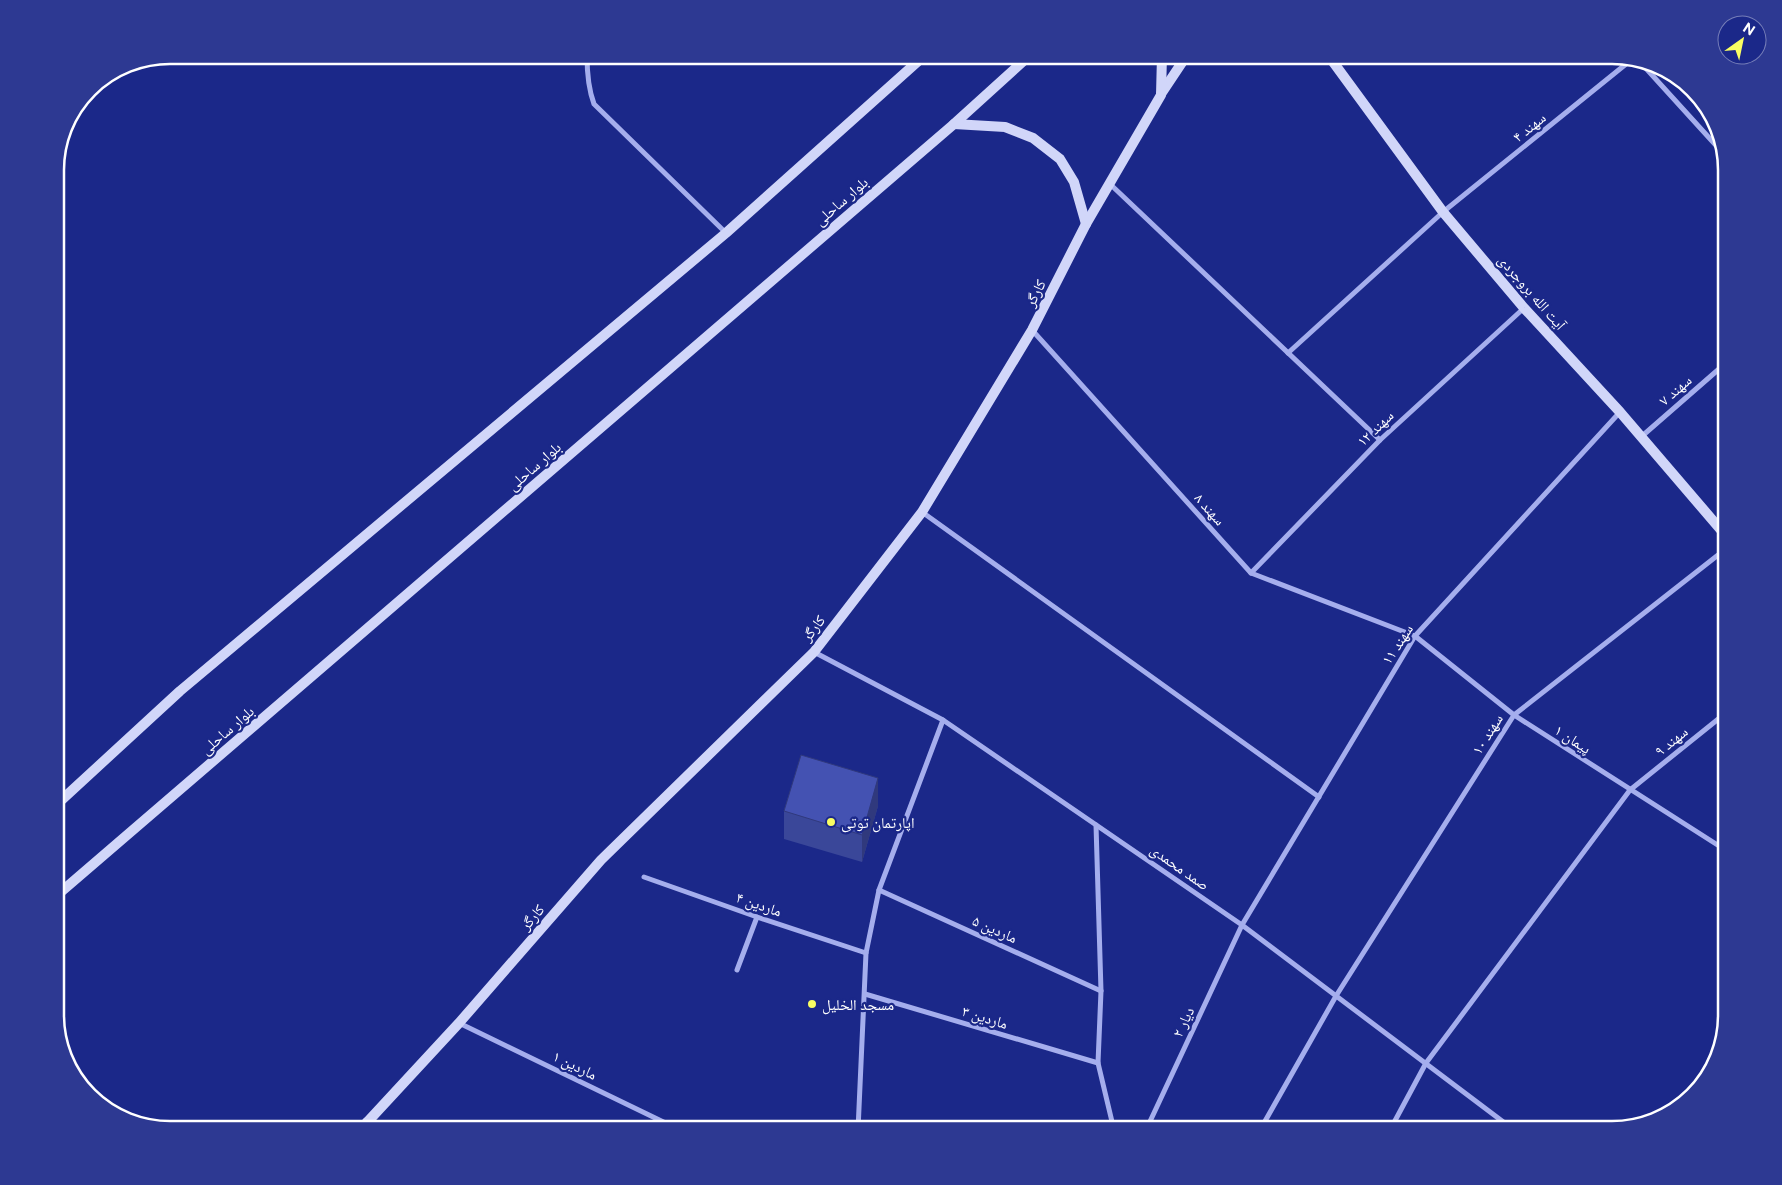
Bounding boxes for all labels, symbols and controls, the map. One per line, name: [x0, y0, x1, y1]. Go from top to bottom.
north arrow: [1717, 15, 1767, 65]
text: N: [1740, 19, 1758, 39]
street label: سهند ۴: [1509, 109, 1550, 146]
street label: بلوار ساحلی: [811, 173, 872, 230]
street label: آیت الله بروجردی: [1493, 251, 1570, 335]
street label: کارگر: [1021, 277, 1050, 311]
street label: سهند ۷: [1655, 371, 1695, 409]
street label: سهند ۱۲: [1353, 406, 1398, 450]
street label: بلوار ساحلی: [504, 438, 565, 495]
street label: سهند ۸: [1190, 489, 1229, 529]
street label: کارگر: [797, 612, 829, 646]
street label: سهند ۱۱: [1378, 621, 1417, 668]
street label: بلوار ساحلی: [197, 702, 258, 759]
street label: سهند ۱۰: [1468, 711, 1507, 758]
street label: پیمان ۱: [1551, 721, 1594, 759]
street label: سهند ۹: [1651, 723, 1692, 760]
place label: اپارتمان توتی: [841, 814, 915, 833]
marker: اپارتمان توتی: [825, 816, 837, 828]
street label: صمد محمدی: [1146, 840, 1213, 895]
street label: ماردین ۴: [733, 888, 784, 922]
street label: کارگر: [516, 901, 548, 935]
street label: ماردین ۵: [969, 912, 1020, 948]
place label: مسجد الخلیل: [822, 996, 894, 1015]
marker: مسجد الخلیل: [806, 998, 818, 1010]
street label: ماردین ۳: [959, 1002, 1010, 1034]
street label: دیار ۲: [1169, 1004, 1198, 1040]
street label: ماردین ۱: [549, 1047, 600, 1085]

